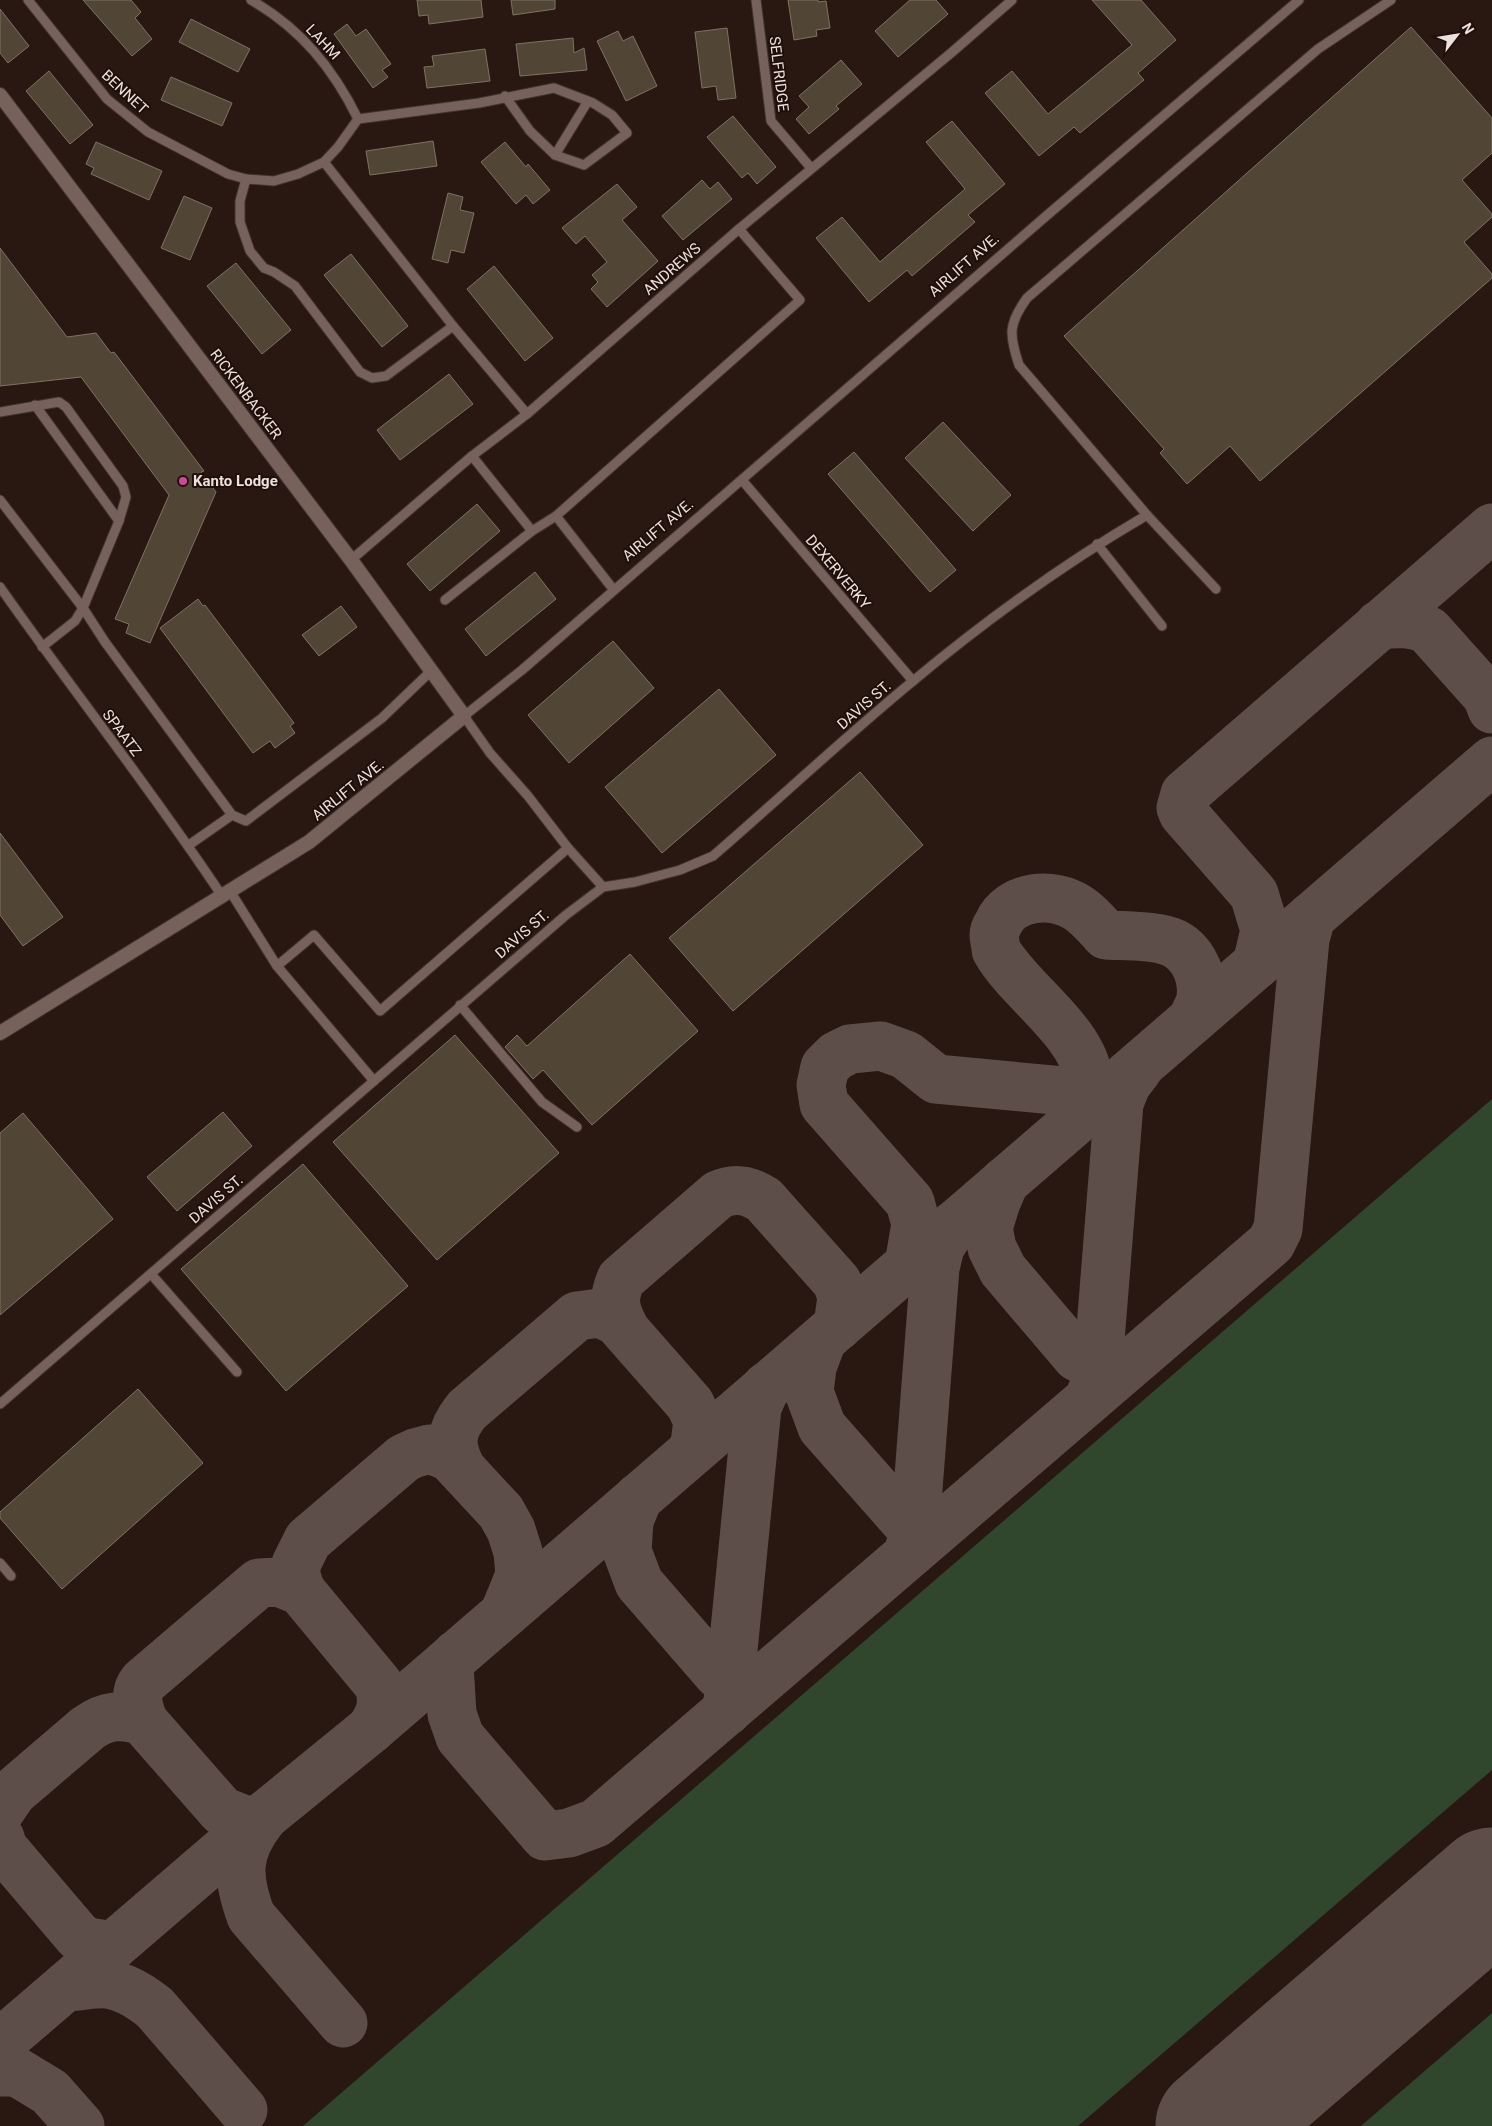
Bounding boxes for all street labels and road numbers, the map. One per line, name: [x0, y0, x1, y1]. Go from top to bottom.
street label: LAHM: [302, 21, 344, 63]
street label: SELFRIDGE: [765, 35, 793, 113]
street label: BENNET: [98, 66, 152, 118]
street label: AIRLIFT AVE.: [925, 230, 1003, 300]
street label: ANDREWS: [640, 239, 705, 299]
street label: RICKENBACKER: [206, 346, 286, 442]
street label: AIRLIFT AVE.: [619, 495, 697, 565]
street label: DEXERVERKY: [802, 531, 874, 613]
street label: DAVIS ST.: [833, 677, 895, 733]
street label: SPAATZ: [99, 706, 145, 760]
street label: AIRLIFT AVE.: [308, 756, 388, 824]
street label: DAVIS ST.: [491, 906, 553, 962]
street label: DAVIS ST.: [185, 1171, 247, 1227]

